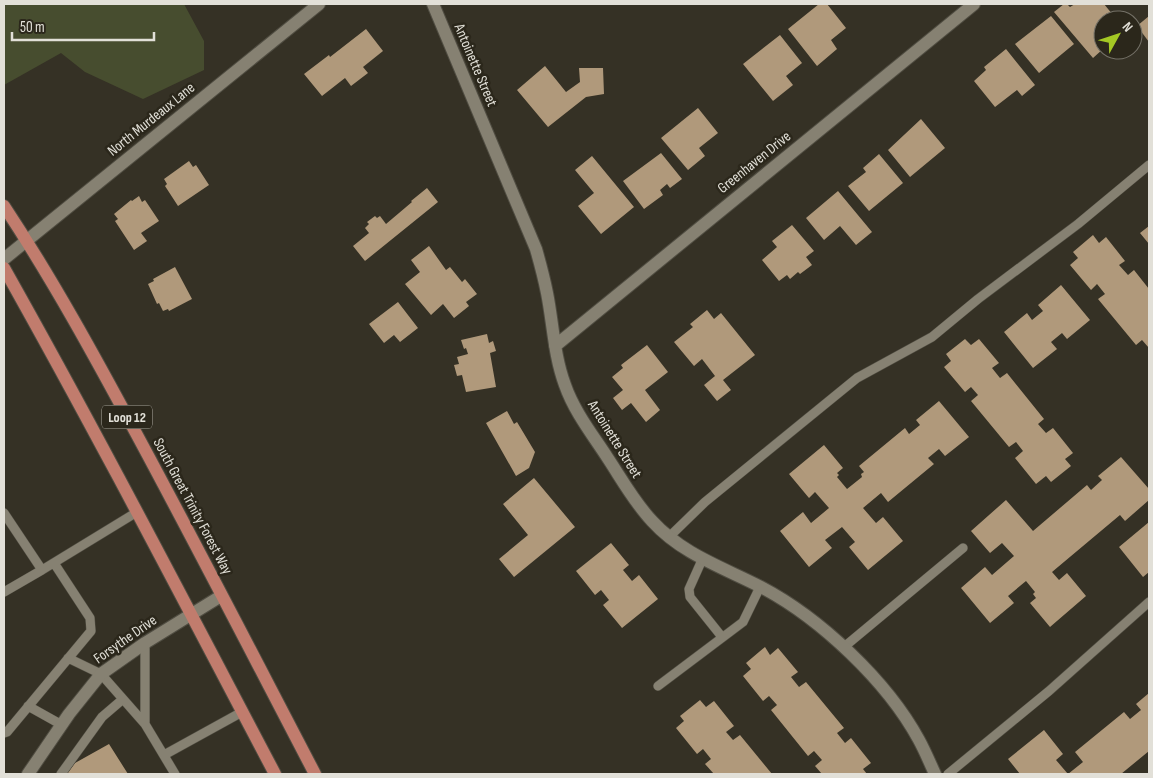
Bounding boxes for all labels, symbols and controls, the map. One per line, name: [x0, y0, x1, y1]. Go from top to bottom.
scale bar: [12, 10, 155, 42]
north arrow: [1093, 10, 1143, 60]
text: 50 m: [20, 18, 45, 37]
text: N: [1119, 19, 1136, 35]
street label: Antoinette Street: [449, 20, 502, 110]
street label: North Murdeaux Lane: [104, 78, 199, 160]
street label: Greenhaven Drive: [714, 127, 795, 198]
street label: Antoinette Street: [583, 396, 646, 482]
road number: Loop 12: [102, 406, 152, 428]
street label: South Great Trinity Forest Way: [149, 435, 237, 578]
street label: Forsythe Drive: [90, 611, 160, 668]

